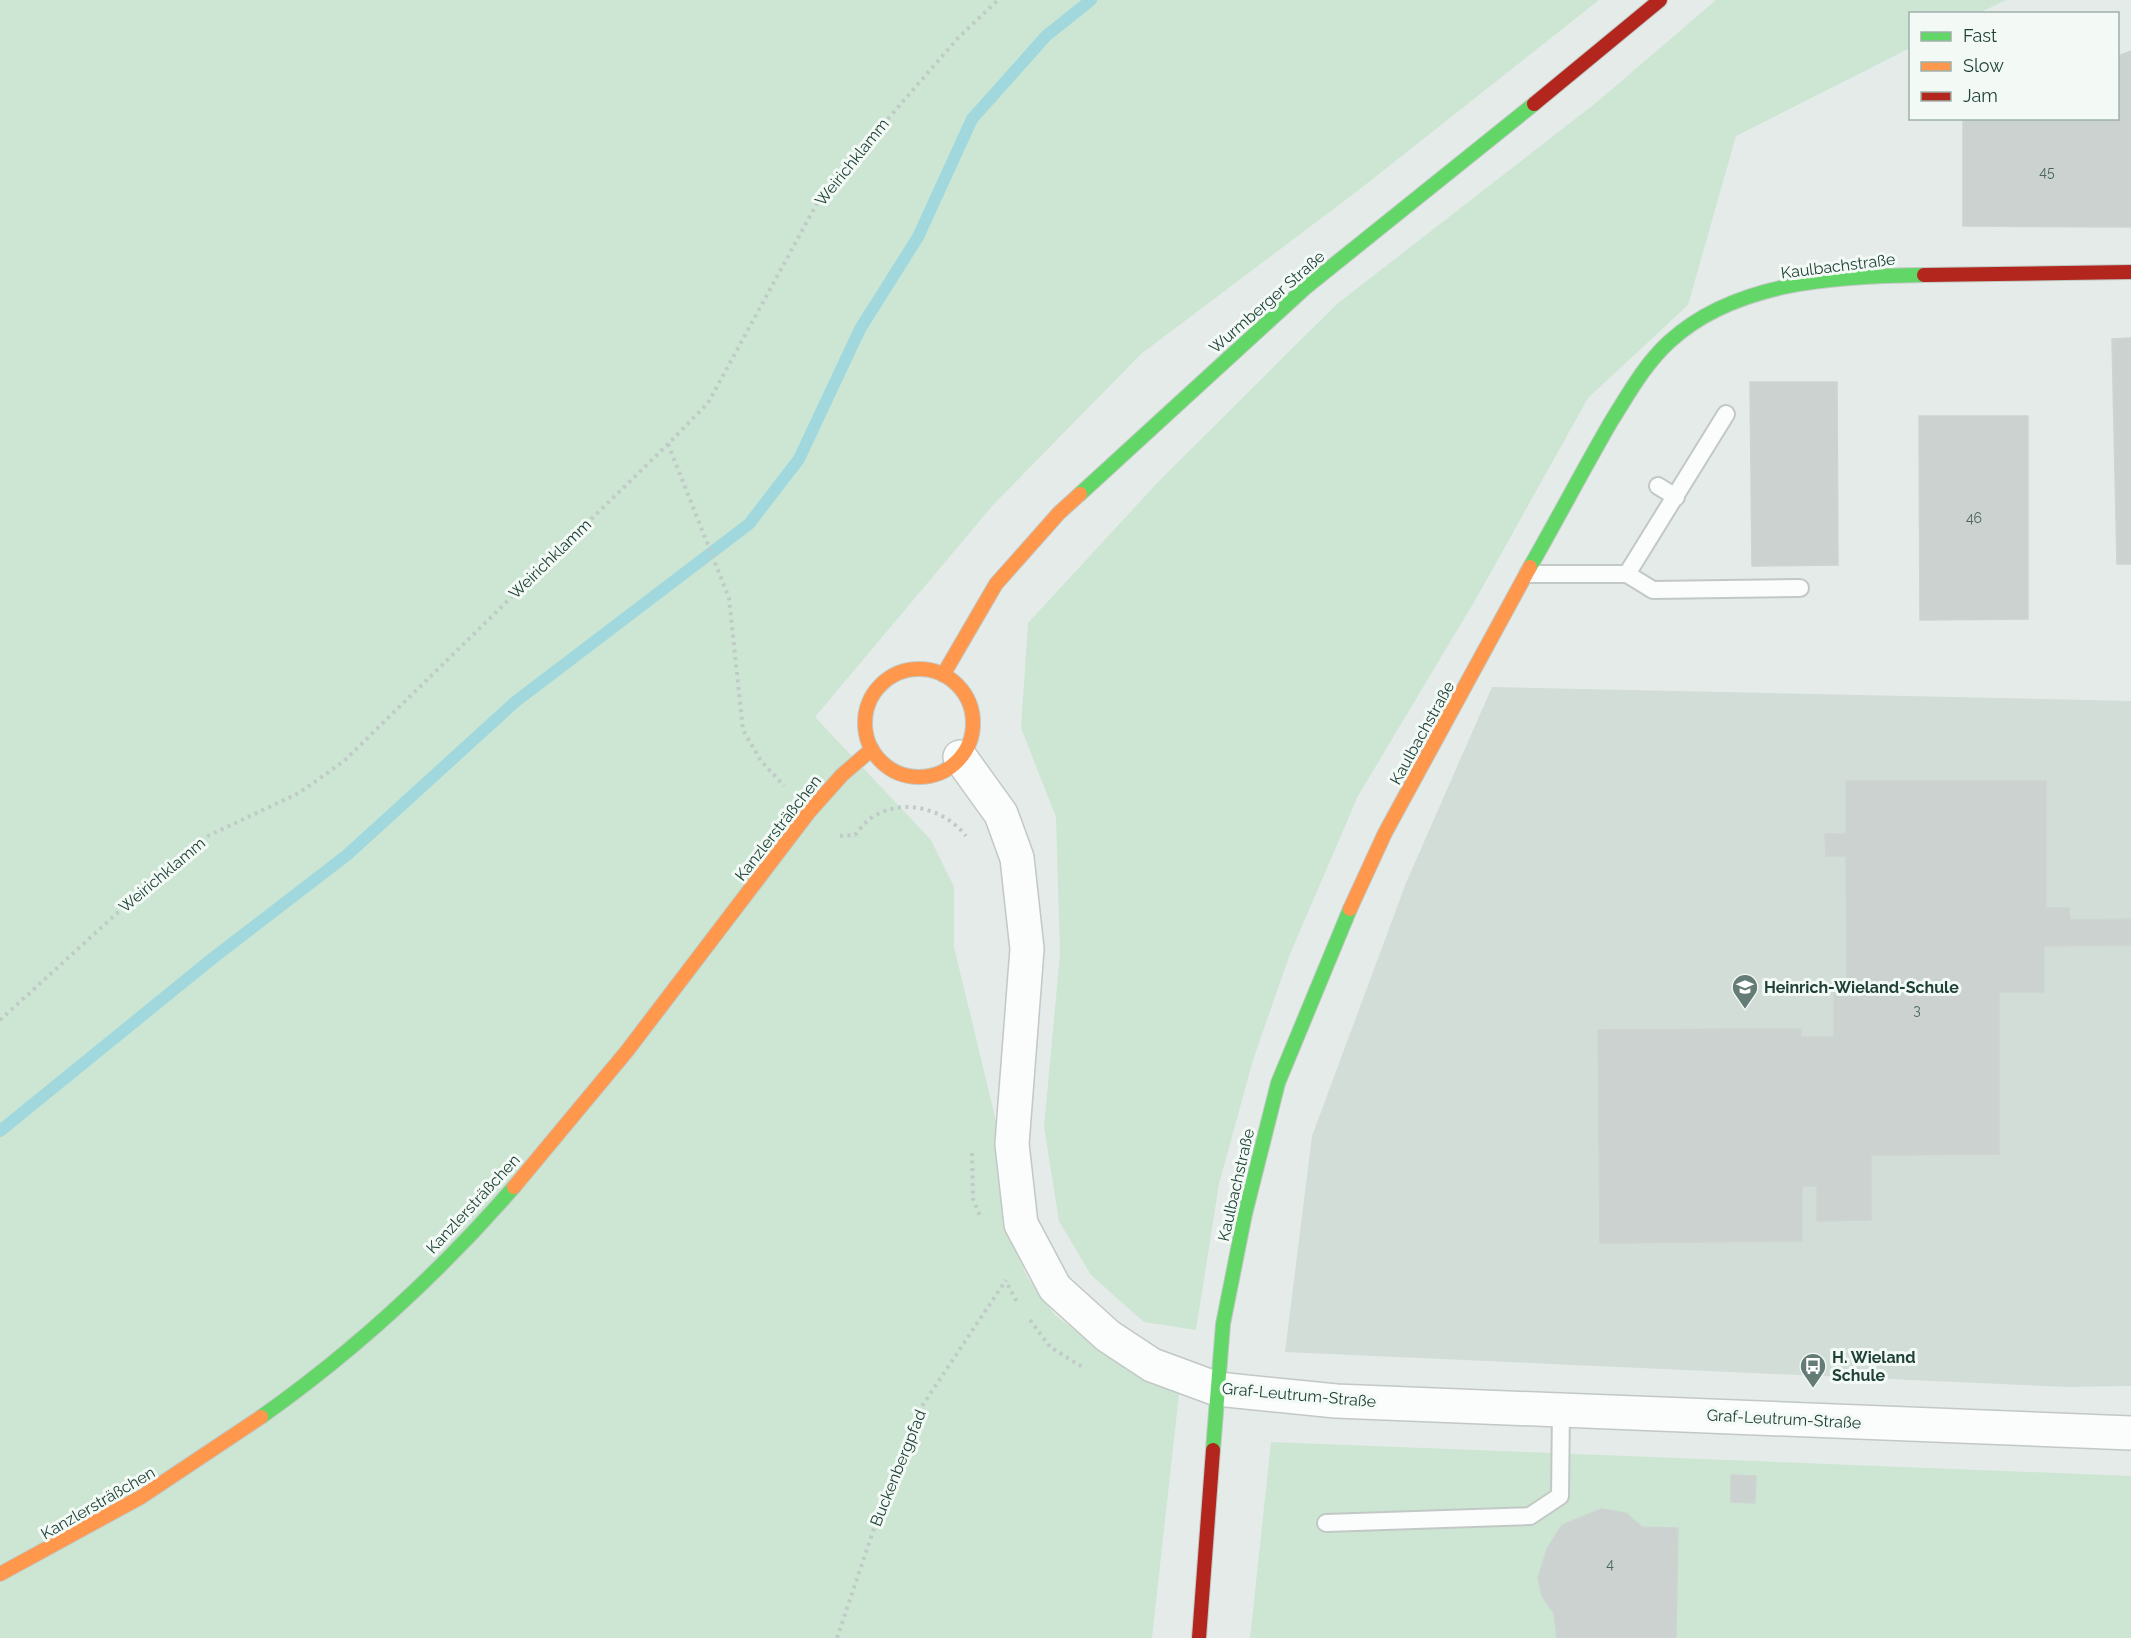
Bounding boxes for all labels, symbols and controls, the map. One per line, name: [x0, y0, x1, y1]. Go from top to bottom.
legend: [1909, 12, 2119, 120]
text: Fast: [1963, 25, 1997, 46]
text: Slow: [1963, 55, 2004, 76]
text: Jam: [1963, 85, 1998, 106]
street label: Weirichklamm: [811, 115, 893, 209]
house number: 45: [2039, 164, 2055, 180]
street label: Wurmberger Straße: [1205, 247, 1329, 357]
street label: Kaulbachstraße: [1780, 250, 1896, 282]
house number: 46: [1966, 510, 1982, 526]
street label: Weirichklamm: [505, 515, 595, 603]
street label: Kaulbachstraße: [1386, 678, 1458, 788]
street label: Kanzlersträßchen: [731, 771, 825, 885]
street label: Weirichklamm: [115, 833, 209, 917]
school or university icon: Heinrich-Wieland-Schule: [1730, 972, 1760, 1010]
place label: Heinrich-Wieland-Schule: [1764, 978, 1959, 997]
house number: 3: [1913, 1002, 1921, 1018]
street label: Kaulbachstraße: [1214, 1127, 1258, 1243]
street label: Kanzlersträßchen: [422, 1150, 524, 1258]
place label: H. Wieland Schule: [1832, 1348, 1916, 1385]
bus stop icon: H. Wieland Schule: [1798, 1351, 1828, 1389]
street label: Graf-Leutrum-Straße: [1221, 1379, 1377, 1411]
street label: Graf-Leutrum-Straße: [1706, 1405, 1862, 1433]
street label: Buckenbergpfad: [866, 1407, 930, 1529]
street label: Kanzlersträßchen: [38, 1463, 158, 1543]
house number: 4: [1606, 1556, 1614, 1572]

